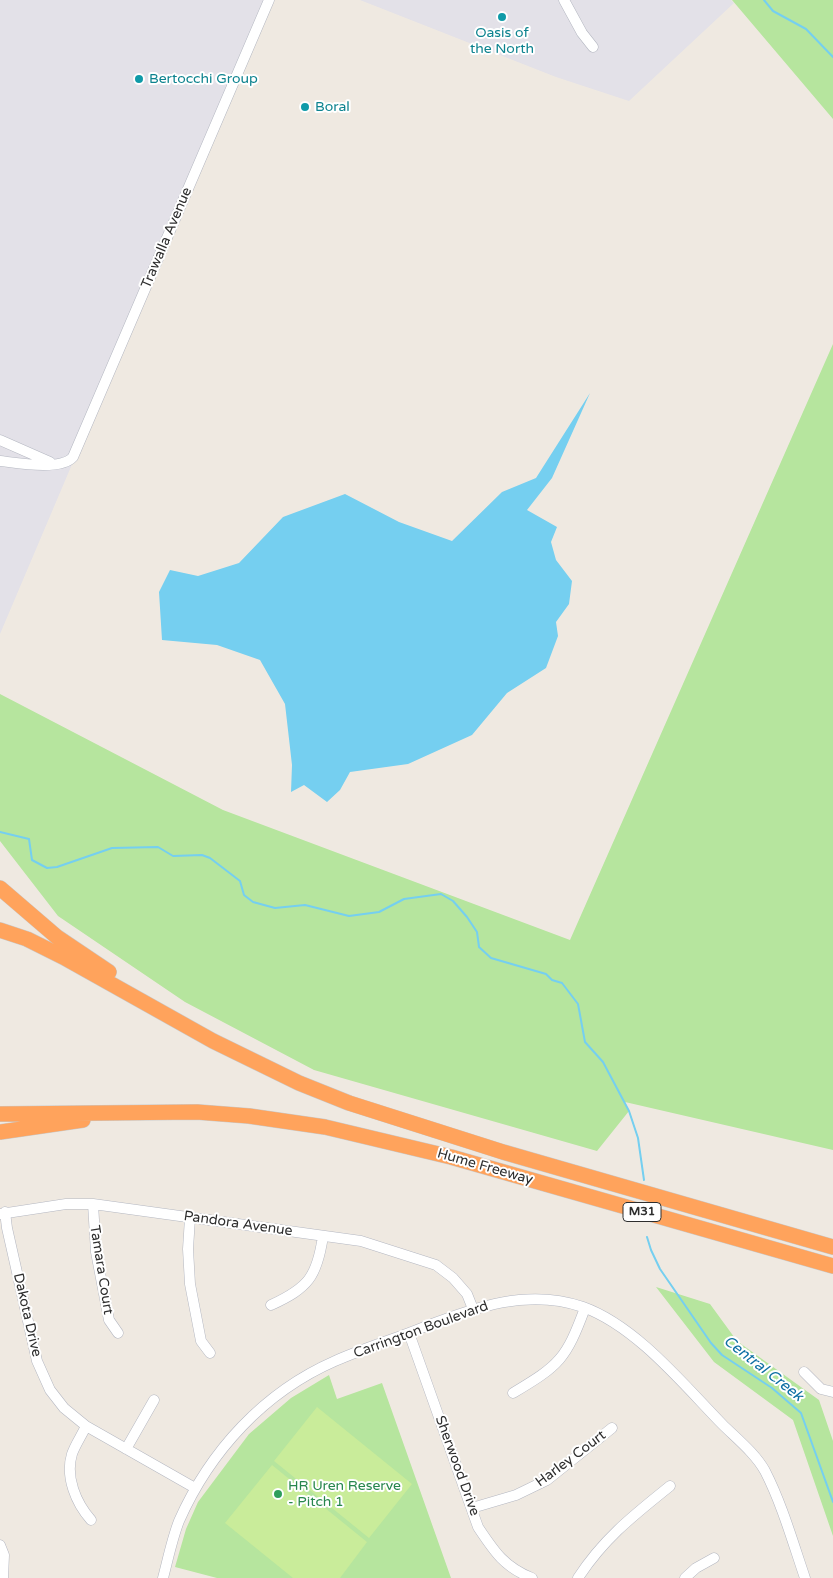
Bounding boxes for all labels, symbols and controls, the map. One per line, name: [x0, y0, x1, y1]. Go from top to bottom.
marker: Oasis of the North: [496, 11, 508, 23]
place label: Oasis of the North: [470, 25, 534, 58]
place label: Bertocchi Group: [149, 71, 258, 87]
marker: Bertocchi Group: [133, 73, 145, 85]
place label: Boral: [315, 99, 350, 115]
marker: Boral: [299, 101, 311, 113]
street label: Trawalla Avenue: [138, 185, 196, 291]
street label: Hume Freeway: [435, 1145, 535, 1189]
road number: M31: [623, 1202, 661, 1222]
street label: Pandora Avenue: [182, 1208, 294, 1240]
street label: Tamara Court: [86, 1224, 116, 1316]
street label: Dakota Drive: [9, 1271, 45, 1359]
street label: Carrington Boulevard: [351, 1298, 491, 1362]
water label: Central Creek: [720, 1332, 806, 1406]
street label: Sherwood Drive: [431, 1414, 483, 1518]
street label: Harley Court: [533, 1427, 609, 1491]
place label: HR Uren Reserve - Pitch 1: [288, 1478, 401, 1510]
marker: HR Uren Reserve - Pitch 1: [272, 1488, 284, 1500]

